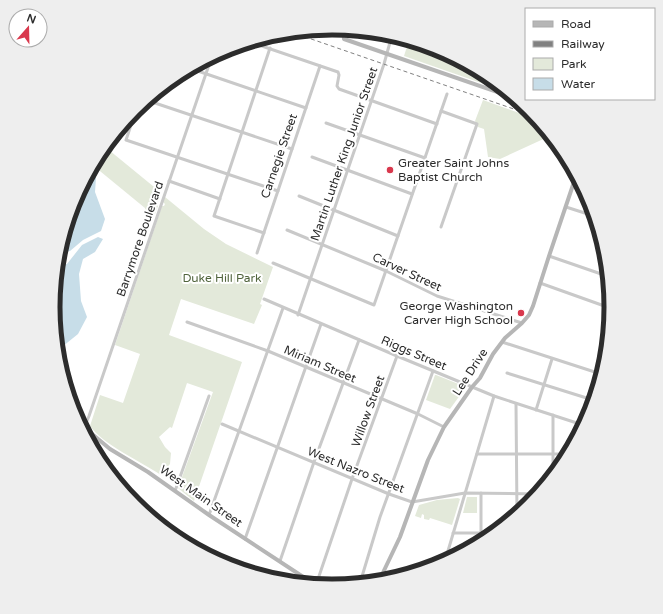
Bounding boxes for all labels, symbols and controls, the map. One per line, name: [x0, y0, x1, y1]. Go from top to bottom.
north arrow: [8, 8, 48, 48]
legend: [525, 8, 655, 100]
text: N: [25, 11, 38, 27]
text: Road: [561, 17, 591, 31]
text: Railway: [561, 37, 605, 51]
text: Park: [561, 57, 587, 71]
street label: Martin Luther King Junior Street: [308, 65, 381, 243]
text: Water: [561, 77, 596, 91]
street label: Carnegie Street: [258, 111, 300, 200]
place label: Greater Saint Johns Baptist Church: [398, 156, 509, 184]
marker: Greater Saint Johns Baptist Church: [385, 165, 395, 175]
street label: Barrymore Boulevard: [114, 180, 166, 298]
street label: Carver Street: [370, 250, 444, 294]
park label: Duke Hill Park: [182, 271, 262, 285]
place label: George Washington Carver High School: [399, 299, 513, 327]
marker: George Washington Carver High School: [516, 308, 526, 318]
street label: Riggs Street: [379, 333, 449, 373]
street label: Miriam Street: [282, 342, 359, 386]
street label: Lee Drive: [450, 346, 490, 398]
street label: Willow Street: [349, 373, 388, 449]
street label: West Nazro Street: [305, 444, 407, 496]
street label: West Main Street: [157, 462, 245, 530]

